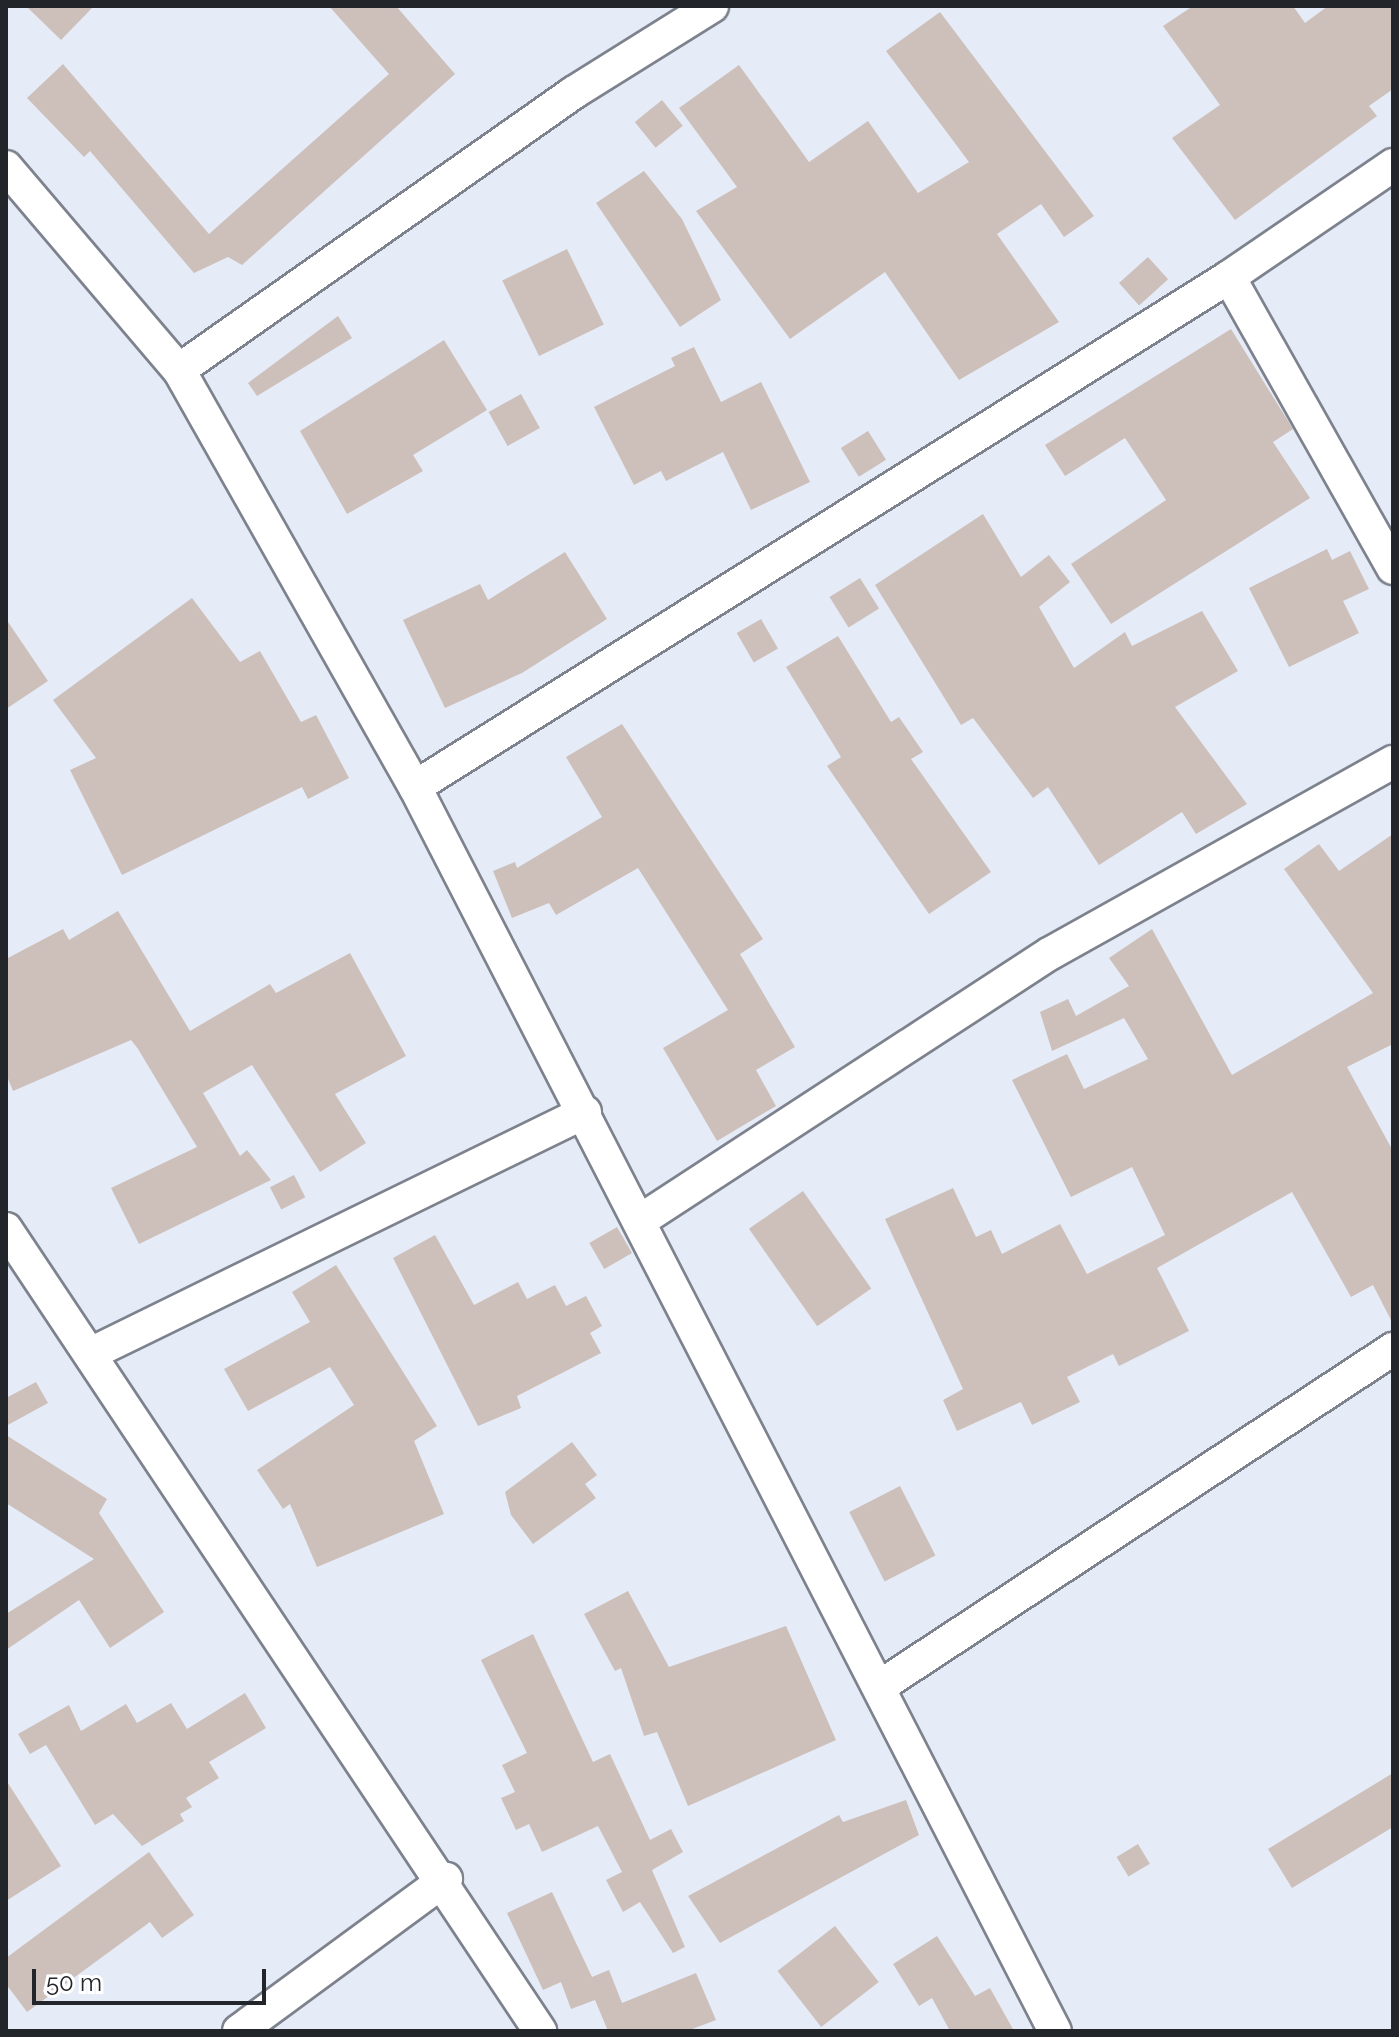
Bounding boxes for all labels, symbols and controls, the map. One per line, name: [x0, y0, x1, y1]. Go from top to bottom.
scale bar: [36, 1953, 270, 2003]
text: 50 m: [46, 1968, 102, 1997]

